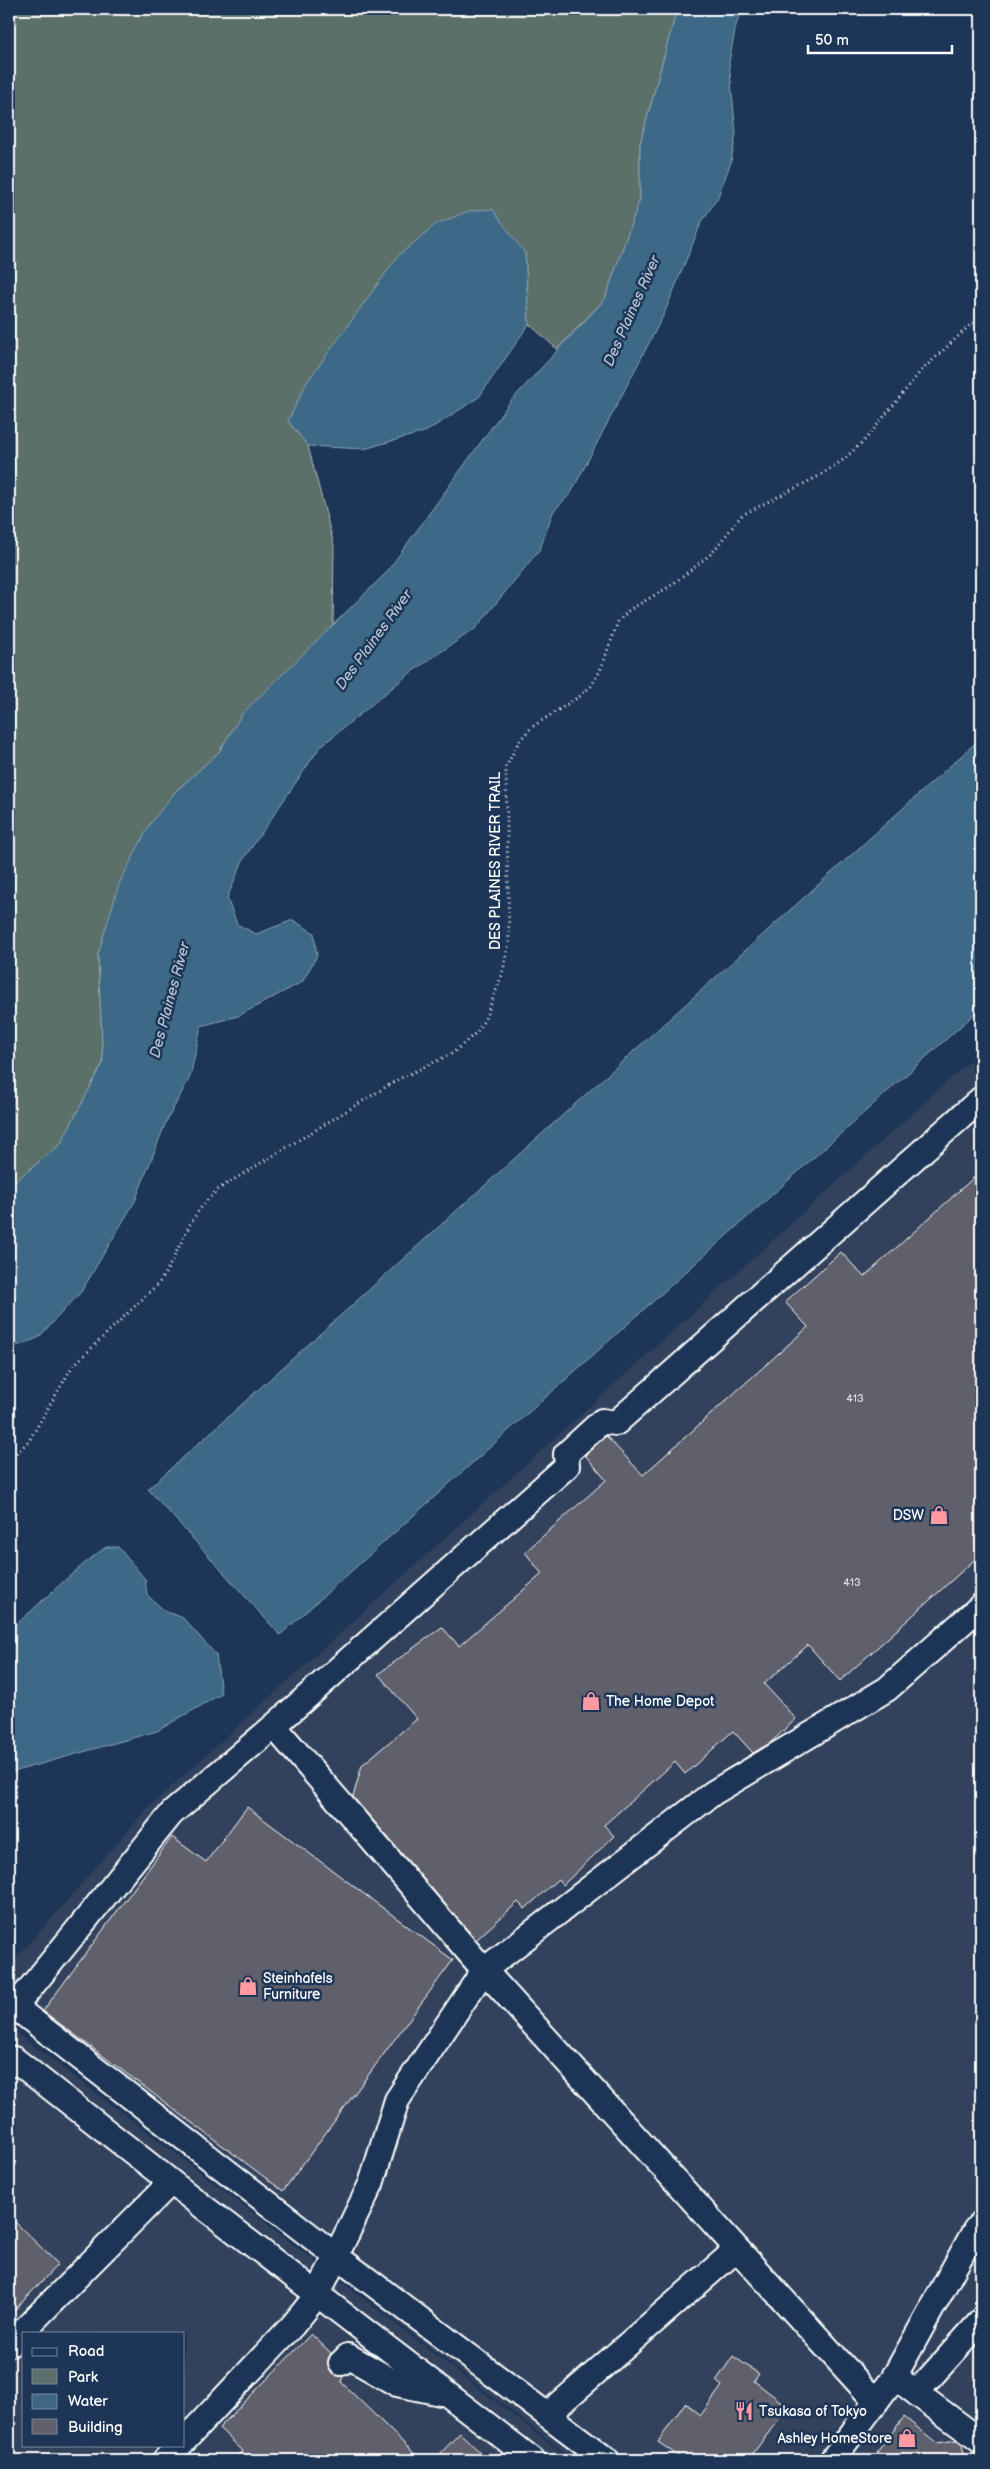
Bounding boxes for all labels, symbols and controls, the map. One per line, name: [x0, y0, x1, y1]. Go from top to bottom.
scale bar: [808, 22, 951, 54]
text: 50 m: [815, 31, 849, 50]
water label: Des Plaines River: [599, 251, 666, 369]
water label: Des Plaines River: [331, 585, 418, 694]
street label: DES PLAINES RIVER TRAIL: [487, 772, 504, 950]
water label: Des Plaines River: [145, 939, 195, 1060]
house number: 413: [846, 1392, 864, 1405]
shop icon: DSW: [928, 1504, 950, 1526]
place label: DSW: [893, 1507, 924, 1524]
house number: 413: [843, 1576, 861, 1589]
shop icon: The Home Depot: [580, 1690, 602, 1712]
place label: The Home Depot: [606, 1693, 715, 1710]
place label: Steinhafels Furniture: [263, 1970, 333, 2003]
shop icon: Steinhafels Furniture: [237, 1975, 259, 1997]
legend: [22, 2332, 185, 2446]
text: Road: [68, 2342, 104, 2361]
text: Park: [68, 2368, 99, 2387]
text: Water: [68, 2392, 108, 2411]
restaurant icon: Tsukasa of Tokyo: [733, 2400, 755, 2422]
place label: Tsukasa of Tokyo: [759, 2403, 867, 2420]
text: Building: [68, 2418, 123, 2437]
shop icon: Ashley HomeStore: [896, 2427, 918, 2449]
place label: Ashley HomeStore: [777, 2430, 892, 2447]

